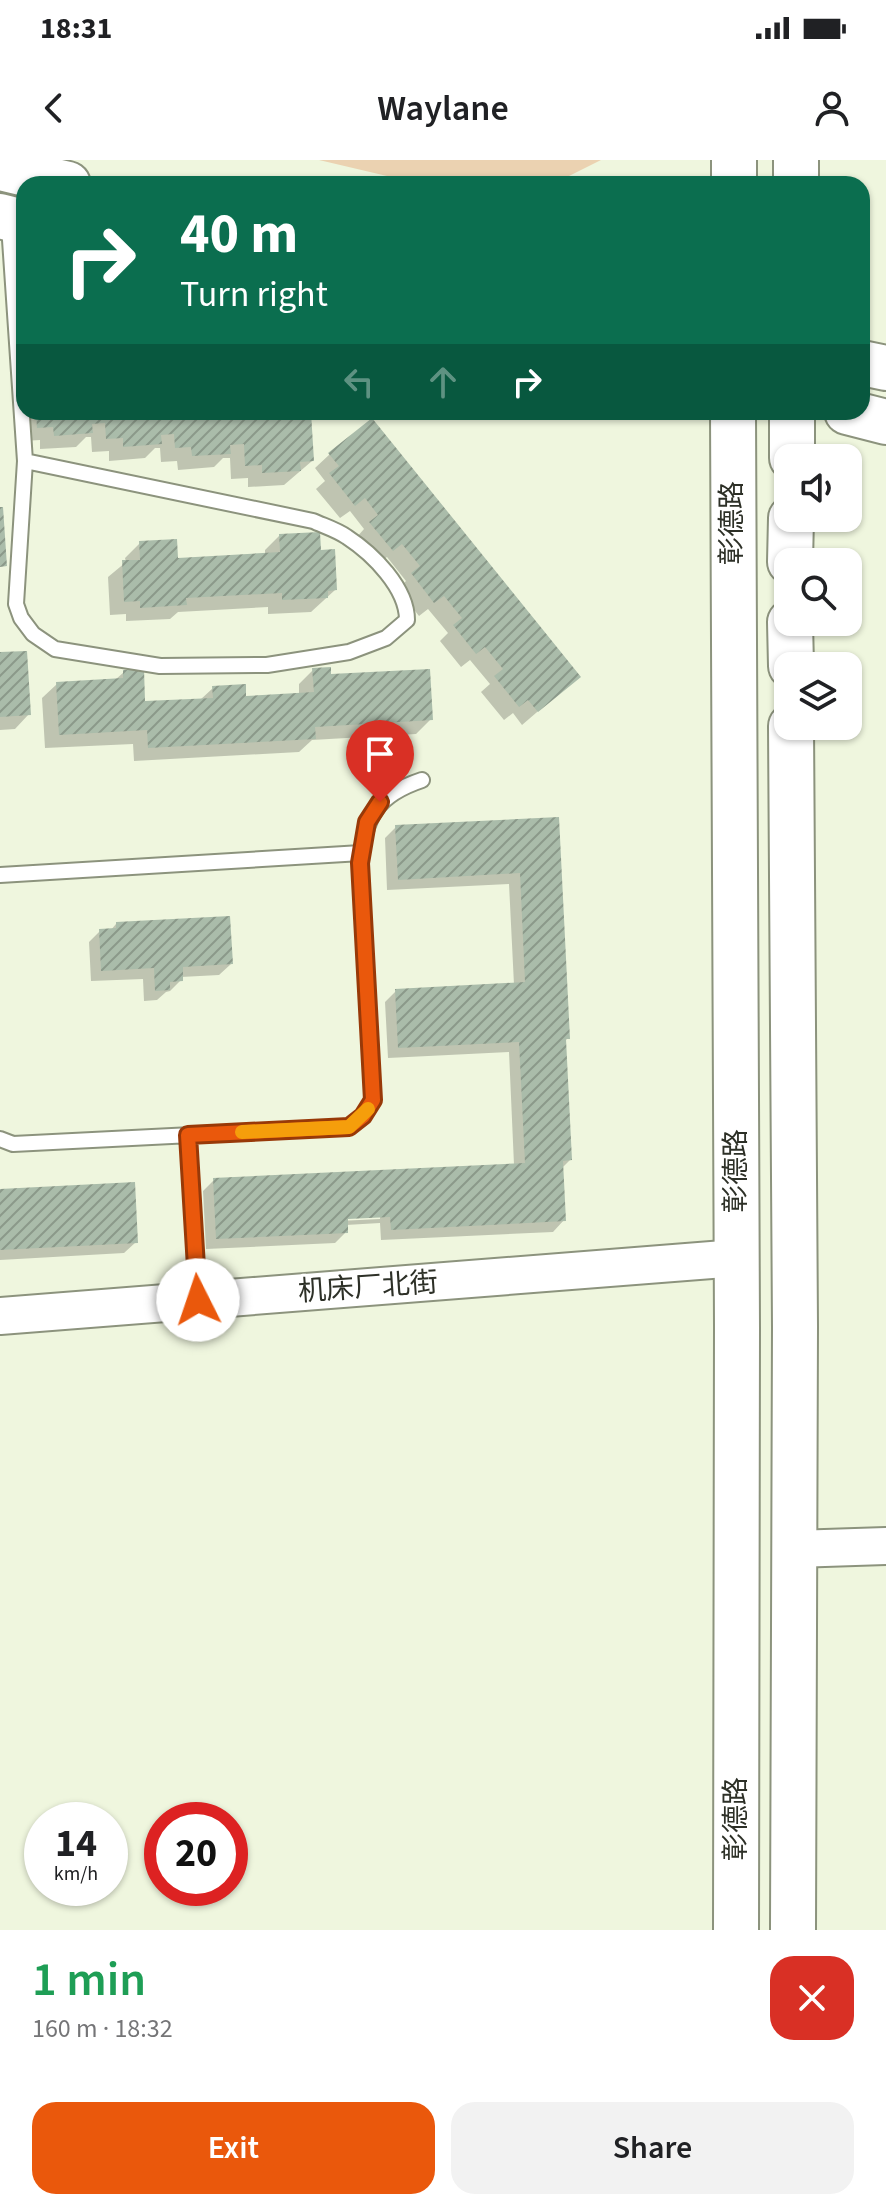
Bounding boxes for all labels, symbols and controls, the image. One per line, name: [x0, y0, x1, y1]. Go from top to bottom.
text: 18:31: [40, 7, 112, 50]
text: Waylane: [377, 83, 509, 134]
icon: back: [32, 86, 76, 130]
icon: person: [810, 86, 854, 130]
text: 40 m: [180, 195, 298, 274]
icon: right: [48, 208, 152, 312]
text: Turn right: [180, 269, 328, 320]
icon: left: [337, 360, 381, 404]
icon: ahead: [421, 360, 465, 404]
icon: right: [505, 360, 549, 404]
map controls: [774, 444, 862, 740]
button: sound: [774, 444, 862, 532]
street label: 彰德路: [712, 481, 752, 565]
button: search: [774, 548, 862, 636]
button: layers: [774, 652, 862, 740]
pin: [346, 720, 414, 802]
icon: arrive: [358, 732, 402, 776]
street label: 彰德路: [716, 1129, 756, 1213]
position arrow: [156, 1258, 240, 1342]
street label: 机床厂北街: [297, 1262, 439, 1312]
street label: 彰德路: [716, 1777, 756, 1861]
speed limit sign: 20: [144, 1802, 248, 1906]
text: 14: [55, 1815, 97, 1872]
text: km/h: [54, 1860, 98, 1888]
text: 1 min: [32, 1946, 146, 2014]
button: close: [770, 1956, 854, 2040]
text: 160 m · 18:32: [32, 2010, 173, 2047]
button: Exit: [32, 2102, 435, 2194]
button: Share: [451, 2102, 854, 2194]

